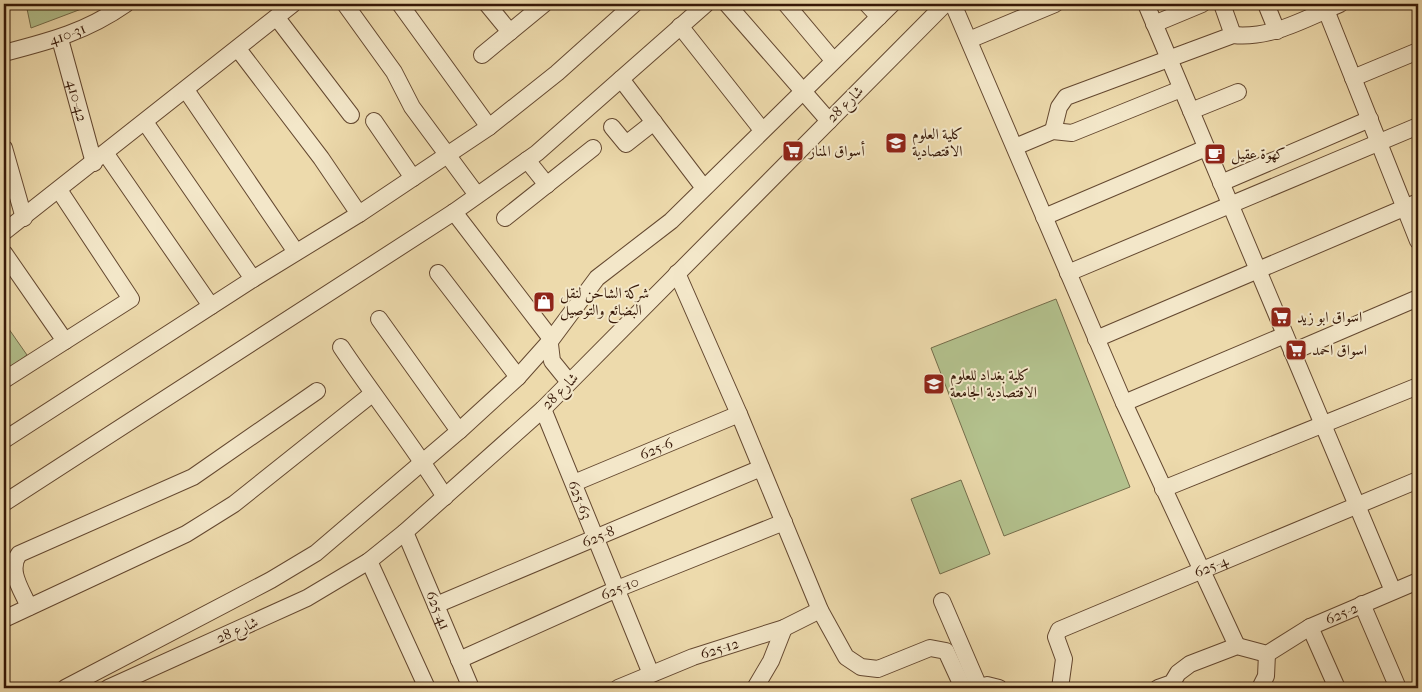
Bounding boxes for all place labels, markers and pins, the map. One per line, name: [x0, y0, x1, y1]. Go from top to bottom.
place label: كلية العلوم الاقتصادية: [912, 125, 963, 160]
school or university icon: كلية العلوم الاقتصادية: [884, 131, 908, 155]
supermarket icon: أسواق المنار: [781, 139, 805, 163]
place label: أسواق المنار: [807, 140, 865, 160]
cafe icon: كهوة عقيل: [1203, 142, 1227, 166]
place label: كهوة عقيل: [1231, 145, 1286, 165]
place label: شركة الشاحن لنقل البضائع والتوصيل: [560, 284, 649, 324]
shop icon: شركة الشاحن لنقل البضائع والتوصيل: [532, 290, 556, 314]
supermarket icon: اسواق ابو زيد: [1269, 305, 1293, 329]
place label: اسواق ابو زيد: [1297, 308, 1362, 326]
supermarket icon: اسواق احمد: [1284, 338, 1308, 362]
place label: اسواق احمد: [1312, 341, 1367, 359]
place label: كلية بغداد للعلوم الاقتصادية الجامعة: [950, 366, 1037, 401]
school or university icon: كلية بغداد للعلوم الاقتصادية الجامعة: [922, 372, 946, 396]

